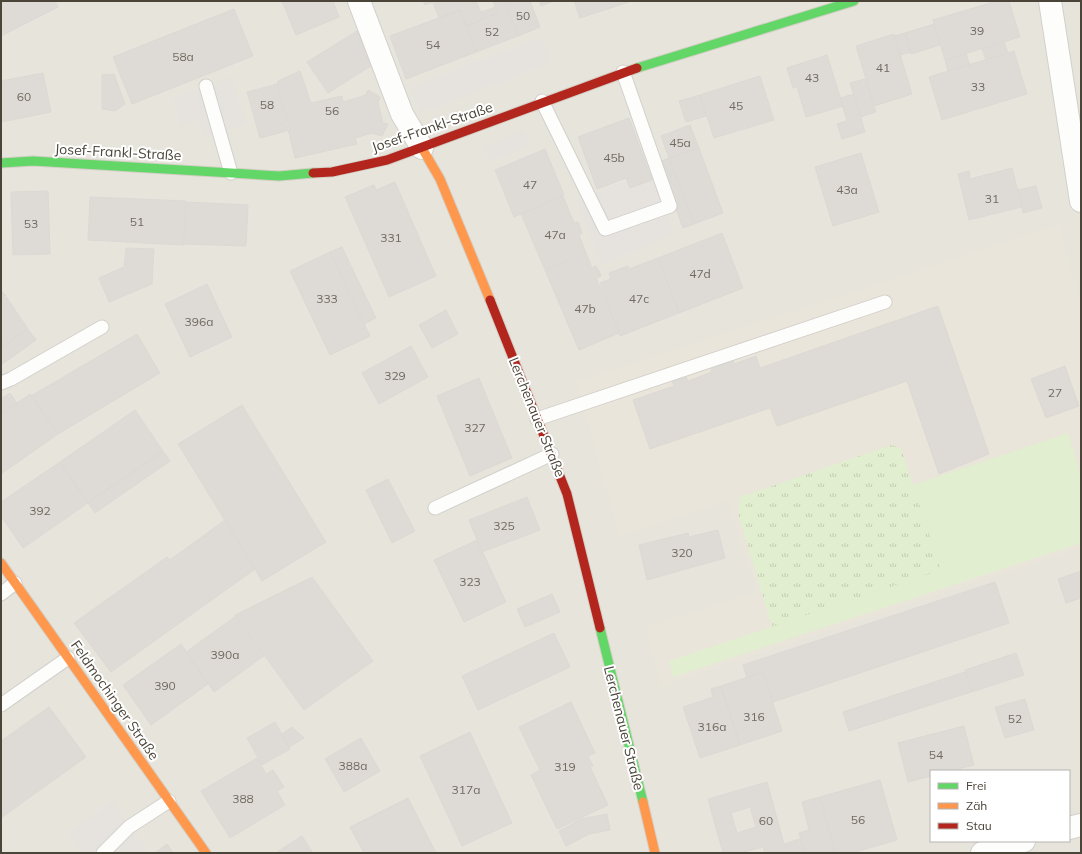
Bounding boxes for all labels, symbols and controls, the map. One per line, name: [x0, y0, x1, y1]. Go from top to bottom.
house number: 50: [516, 8, 530, 23]
house number: 39: [970, 23, 984, 38]
house number: 52: [485, 24, 499, 39]
house number: 54: [426, 37, 440, 52]
house number: 58a: [172, 49, 194, 64]
house number: 41: [876, 60, 890, 75]
house number: 43: [805, 70, 819, 85]
house number: 33: [971, 79, 985, 94]
house number: 60: [17, 89, 31, 104]
house number: 58: [260, 97, 274, 112]
street label: Josef-Frankl-Straße: [369, 98, 495, 156]
house number: 45: [729, 98, 743, 113]
house number: 56: [325, 103, 339, 118]
house number: 45a: [669, 135, 691, 150]
street label: Josef-Frankl-Straße: [54, 140, 182, 164]
house number: 45b: [603, 150, 625, 165]
house number: 47: [523, 177, 537, 192]
house number: 43a: [836, 182, 858, 197]
house number: 31: [985, 191, 999, 206]
house number: 51: [130, 214, 144, 229]
house number: 53: [24, 216, 38, 231]
house number: 47a: [544, 227, 566, 242]
house number: 331: [380, 230, 402, 245]
house number: 47d: [689, 266, 711, 281]
house number: 333: [316, 291, 338, 306]
house number: 47c: [629, 291, 649, 306]
house number: 47b: [574, 301, 596, 316]
house number: 396a: [185, 314, 213, 329]
street label: Lerchenauer Straße: [505, 355, 569, 479]
house number: 329: [384, 368, 406, 383]
house number: 27: [1048, 385, 1062, 400]
house number: 327: [464, 420, 486, 435]
house number: 392: [29, 503, 51, 518]
house number: 325: [493, 518, 515, 533]
house number: 320: [671, 545, 693, 560]
house number: 323: [459, 574, 481, 589]
street label: Feldmochinger Straße: [67, 637, 163, 763]
house number: 390a: [211, 647, 239, 662]
street label: Lerchenauer Straße: [600, 664, 648, 792]
house number: 390: [154, 678, 176, 693]
house number: 316: [743, 709, 765, 724]
house number: 52: [1008, 711, 1022, 726]
house number: 316a: [698, 719, 726, 734]
house number: 54: [929, 747, 943, 762]
house number: 388a: [339, 758, 367, 773]
house number: 319: [554, 759, 576, 774]
legend: [930, 770, 1070, 842]
text: Frei: [966, 778, 986, 793]
house number: 317a: [452, 782, 480, 797]
house number: 388: [232, 791, 254, 806]
text: Zäh: [966, 798, 987, 813]
house number: 56: [851, 812, 865, 827]
house number: 60: [759, 813, 773, 828]
text: Stau: [966, 818, 992, 833]

